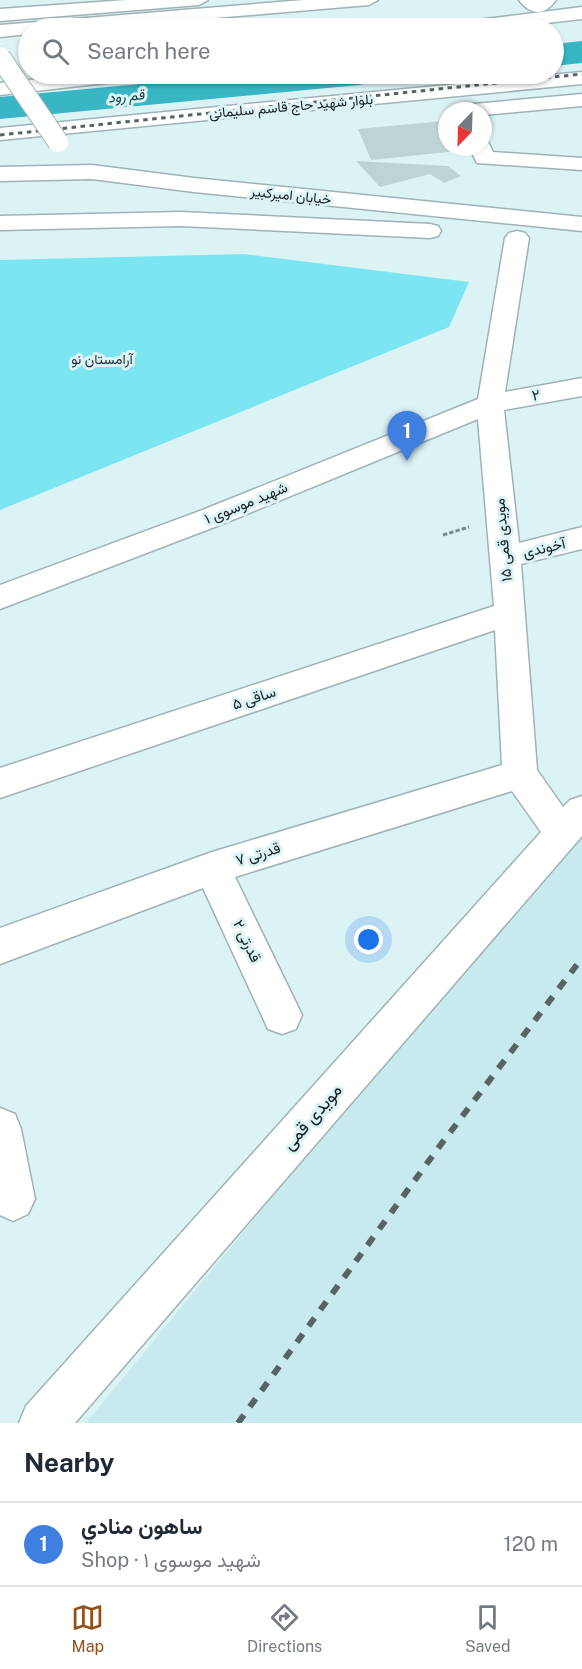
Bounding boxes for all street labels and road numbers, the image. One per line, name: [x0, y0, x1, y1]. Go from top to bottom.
street label: بلوار شهید حاج قاسم سلیمانی: [208, 91, 374, 124]
street label: خیابان امیرکبیر: [249, 183, 332, 208]
street label: ۲: [530, 385, 542, 404]
street label: شهید موسوی ۱: [202, 478, 291, 529]
street label: مویدی قمی ۱۵: [490, 497, 517, 583]
street label: آخوندی: [521, 534, 569, 563]
street label: ساقی ۵: [230, 682, 279, 714]
street label: قدرتی ۷: [233, 839, 283, 870]
street label: قدرتی ۲: [228, 917, 265, 966]
street label: مویدی قمی: [277, 1079, 347, 1155]

